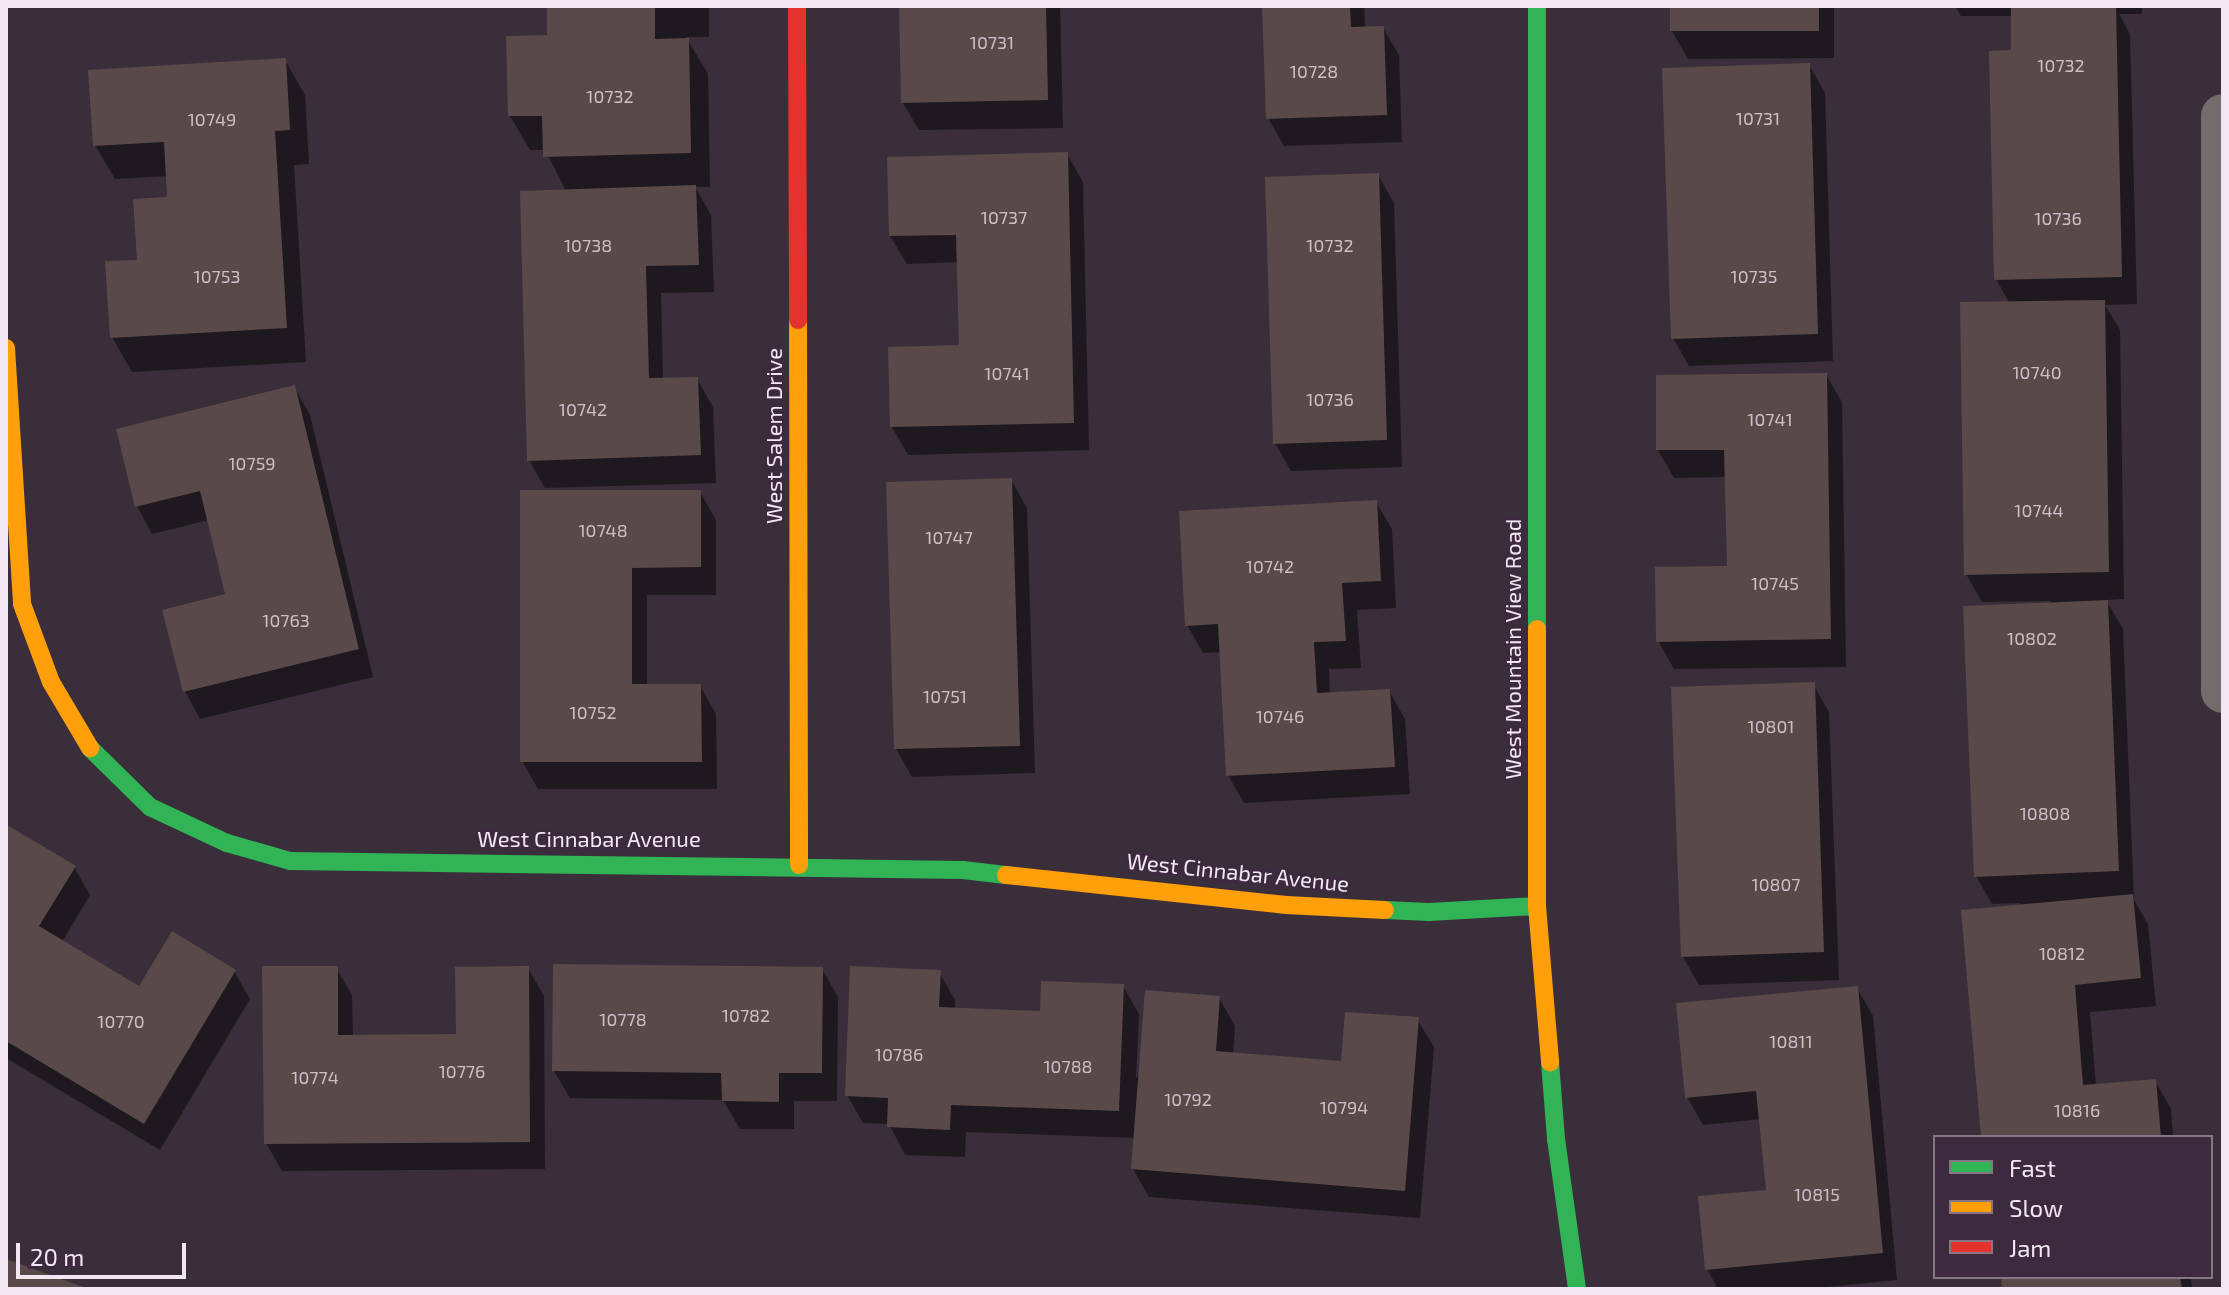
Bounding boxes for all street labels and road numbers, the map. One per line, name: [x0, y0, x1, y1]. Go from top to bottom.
street label: West Salem Drive: [761, 348, 787, 524]
street label: West Mountain View Road: [1500, 518, 1526, 780]
street label: West Cinnabar Avenue: [477, 826, 701, 852]
street label: West Cinnabar Avenue: [1125, 847, 1351, 897]

